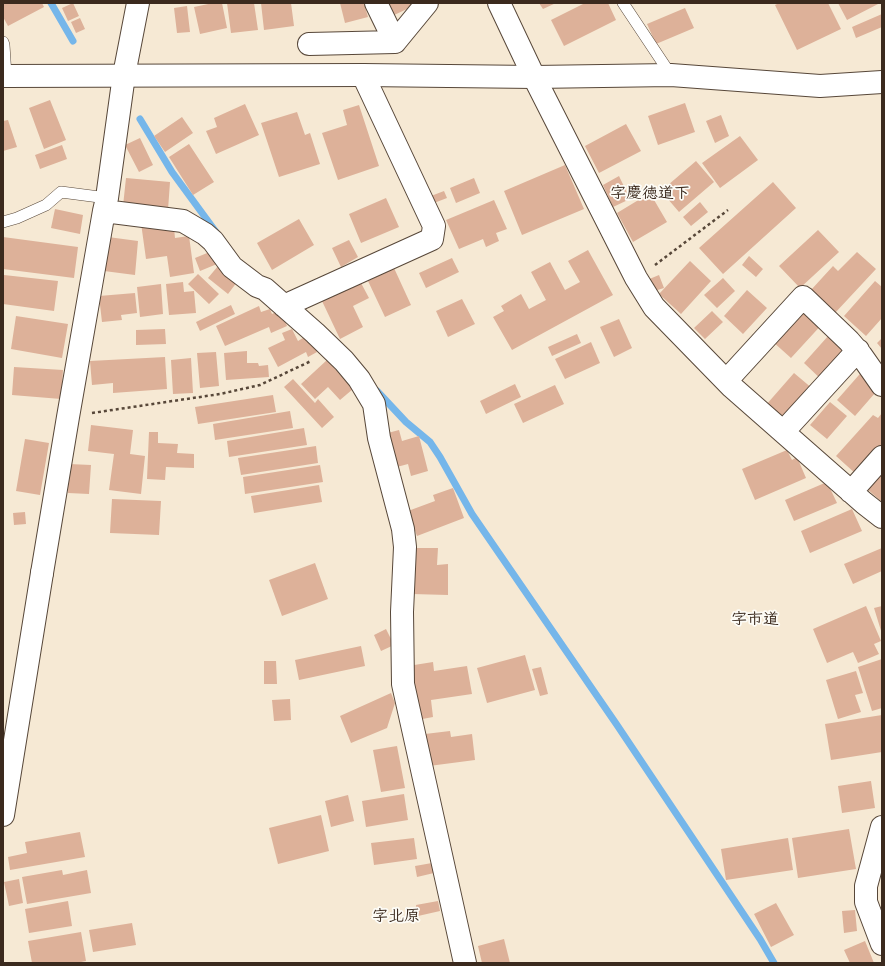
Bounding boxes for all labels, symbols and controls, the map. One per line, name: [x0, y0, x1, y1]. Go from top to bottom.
district label: 字慶徳道下: [610, 185, 690, 205]
district label: 字市道: [731, 611, 779, 631]
district label: 字北原: [372, 908, 420, 928]

